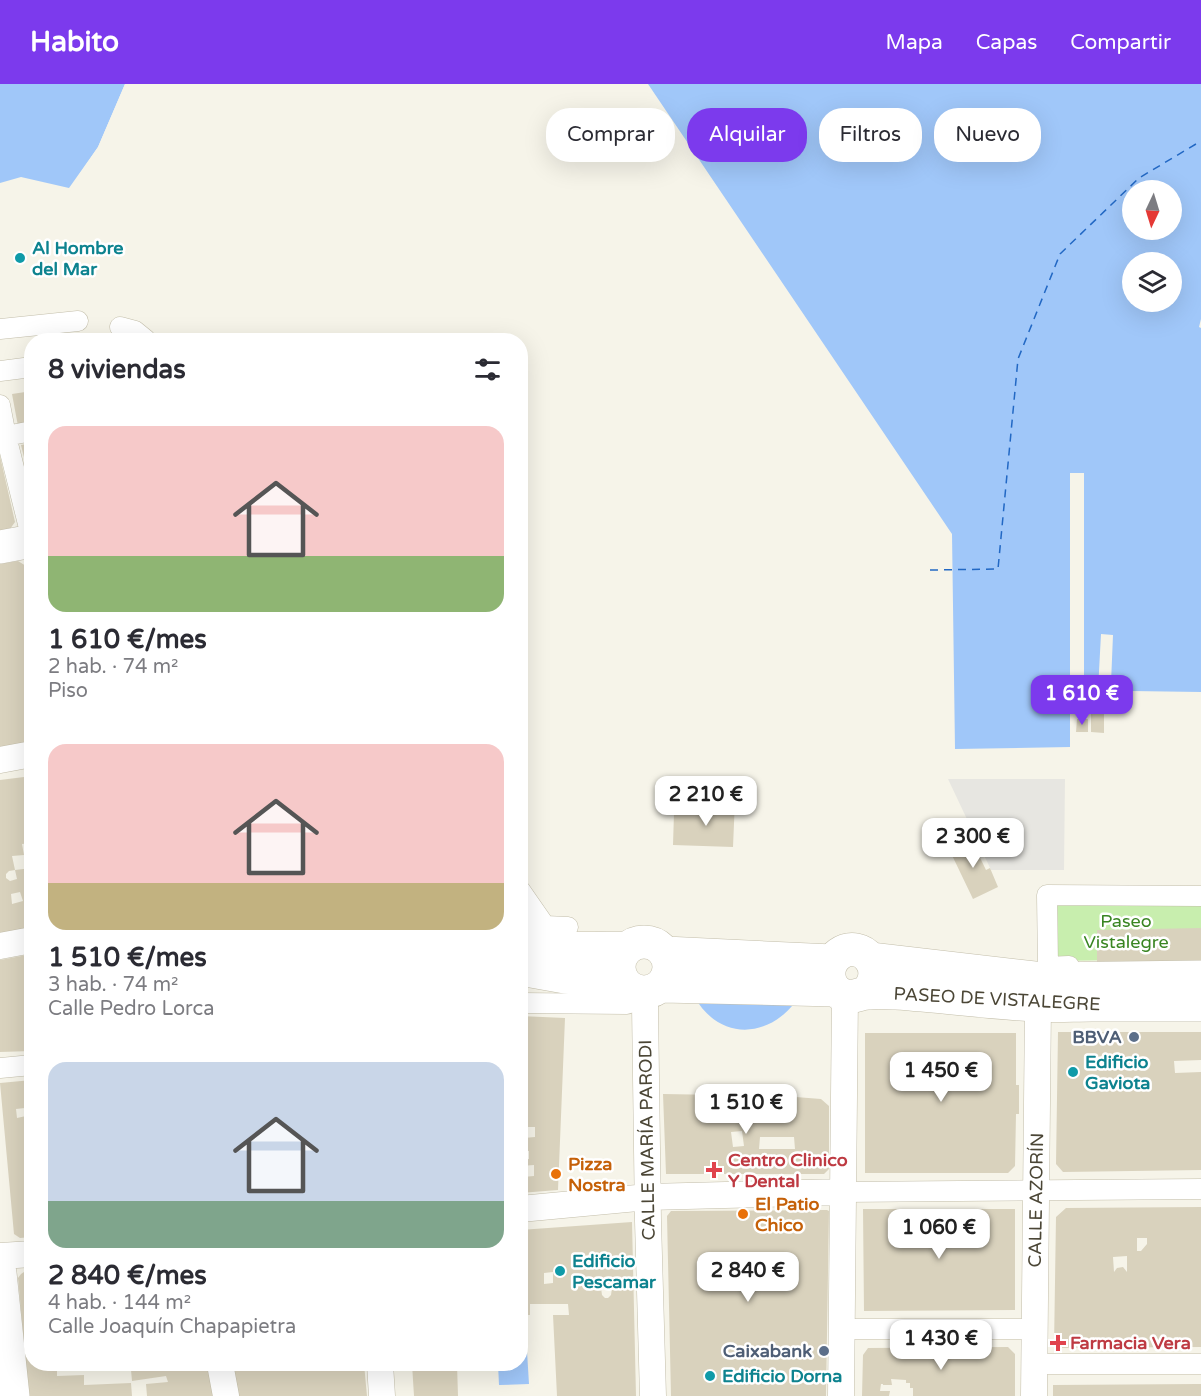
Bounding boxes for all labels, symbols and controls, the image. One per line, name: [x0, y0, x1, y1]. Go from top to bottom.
text: Habito: [30, 25, 119, 59]
text: Mapa: [886, 30, 943, 55]
text: Capas: [976, 30, 1037, 55]
text: Compartir: [1070, 30, 1171, 55]
chip: Comprar: [546, 108, 675, 162]
chip: Alquilar: [687, 108, 807, 162]
chip: Filtros: [819, 108, 922, 162]
chip: Nuevo: [934, 108, 1041, 162]
north arrow: [1122, 180, 1182, 240]
map controls: [1122, 180, 1182, 312]
place label: Al Hombre del Mar: [32, 237, 123, 280]
marker: Al Hombre del Mar: [13, 251, 27, 265]
button: layers: [1122, 252, 1182, 312]
icon: filters: [471, 353, 504, 386]
text: 8 viviendas: [48, 354, 186, 385]
icon: home: [222, 465, 330, 573]
text: 1 610 €/mes: [48, 624, 207, 655]
text: 2 hab. · 74 m²: [48, 655, 178, 679]
pin: 1 610 €: [1027, 675, 1137, 726]
text: Piso: [48, 679, 88, 703]
text: 1 610 €: [1045, 682, 1119, 706]
pin: 2 210 €: [651, 776, 761, 827]
icon: home: [222, 783, 330, 891]
text: 2 210 €: [669, 783, 743, 807]
pin: 2 300 €: [918, 818, 1028, 869]
text: 2 300 €: [936, 825, 1010, 849]
park label: Paseo Vistalegre: [1083, 910, 1169, 953]
text: 1 510 €/mes: [48, 942, 207, 973]
text: 3 hab. · 74 m²: [48, 973, 178, 997]
street label: PASEO DE VISTALEGRE: [893, 983, 1101, 1015]
text: Calle Pedro Lorca: [48, 997, 214, 1021]
place label: BBVA: [1072, 1026, 1122, 1048]
marker: BBVA: [1127, 1030, 1141, 1044]
street label: CALLE MARÍA PARODI: [634, 1040, 660, 1240]
place label: Edificio Gaviota: [1085, 1051, 1150, 1094]
pin: 1 450 €: [886, 1052, 996, 1103]
text: 1 450 €: [904, 1059, 978, 1083]
marker: Edificio Gaviota: [1066, 1065, 1080, 1079]
pin: 1 510 €: [691, 1084, 801, 1135]
text: 1 510 €: [709, 1091, 783, 1115]
icon: home: [222, 1101, 330, 1209]
street label: CALLE AZORÍN: [1024, 1132, 1048, 1268]
place label: Centro Clinico Y Dental: [728, 1149, 848, 1192]
place label: Pizza Nostra: [568, 1153, 626, 1196]
marker: Centro Clinico Y Dental: [705, 1161, 723, 1179]
marker: Pizza Nostra: [549, 1167, 563, 1181]
place label: El Patio Chico: [755, 1193, 820, 1236]
marker: El Patio Chico: [736, 1207, 750, 1221]
pin: 1 060 €: [884, 1209, 994, 1260]
text: 1 060 €: [902, 1216, 976, 1240]
place label: Edificio Pescamar: [572, 1250, 657, 1293]
pin: 2 840 €: [693, 1252, 803, 1303]
text: 2 840 €: [711, 1259, 785, 1283]
text: 2 840 €/mes: [48, 1260, 207, 1291]
marker: Edificio Pescamar: [553, 1264, 567, 1278]
text: 4 hab. · 144 m²: [48, 1291, 191, 1315]
text: Calle Joaquín Chapapietra: [48, 1315, 296, 1339]
pin: 1 430 €: [886, 1320, 996, 1371]
text: 1 430 €: [904, 1327, 978, 1351]
place label: Farmacia Vera: [1070, 1332, 1191, 1354]
marker: Farmacia Vera: [1051, 1336, 1065, 1350]
place label: Caixabank: [723, 1340, 812, 1362]
marker: Caixabank: [817, 1344, 831, 1358]
place label: Edificio Dorna: [722, 1365, 842, 1387]
marker: Edificio Dorna: [703, 1369, 717, 1383]

